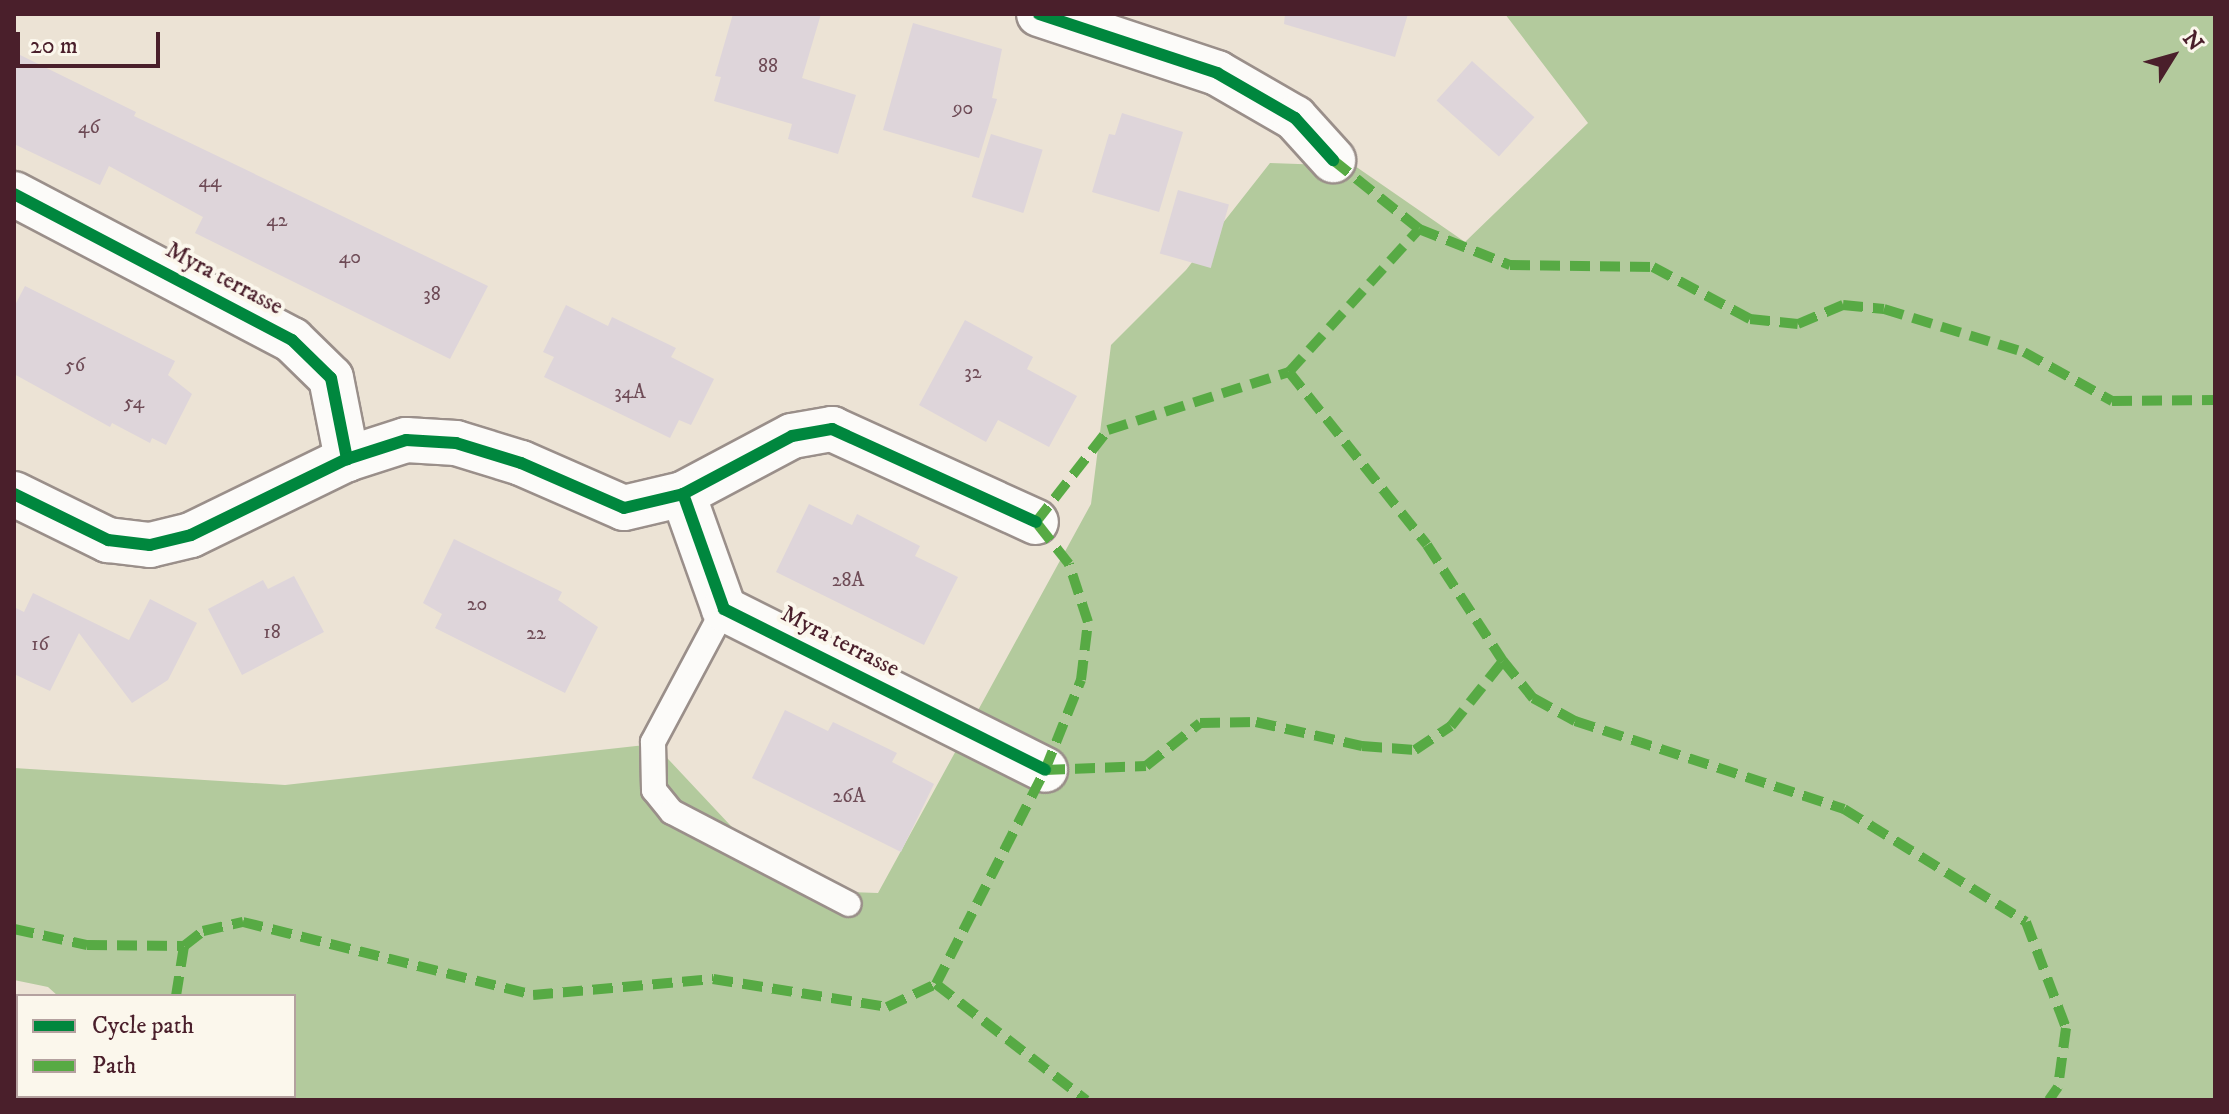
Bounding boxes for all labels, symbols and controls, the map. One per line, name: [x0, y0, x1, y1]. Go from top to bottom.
scale bar: [20, 16, 164, 66]
north arrow: [2133, 16, 2213, 96]
text: N: [2176, 26, 2209, 57]
text: 20 m: [30, 31, 78, 61]
house number: 88: [758, 54, 778, 78]
house number: 90: [953, 96, 973, 120]
house number: 46: [78, 115, 100, 139]
house number: 44: [198, 169, 222, 193]
house number: 42: [266, 208, 288, 232]
street label: Myra terrasse: [160, 236, 288, 322]
house number: 40: [339, 245, 361, 269]
house number: 38: [423, 282, 441, 306]
house number: 56: [65, 353, 85, 377]
house number: 32: [964, 360, 982, 384]
house number: 34A: [614, 380, 646, 404]
house number: 54: [124, 390, 144, 414]
house number: 28A: [832, 568, 864, 592]
house number: 20: [467, 592, 487, 616]
street label: Myra terrasse: [776, 600, 904, 684]
house number: 18: [263, 620, 281, 644]
house number: 22: [526, 621, 546, 645]
house number: 16: [31, 632, 49, 656]
house number: 26A: [833, 784, 865, 808]
legend: [16, 994, 296, 1098]
text: Cycle path: [92, 1011, 194, 1041]
text: Path: [92, 1051, 136, 1081]

